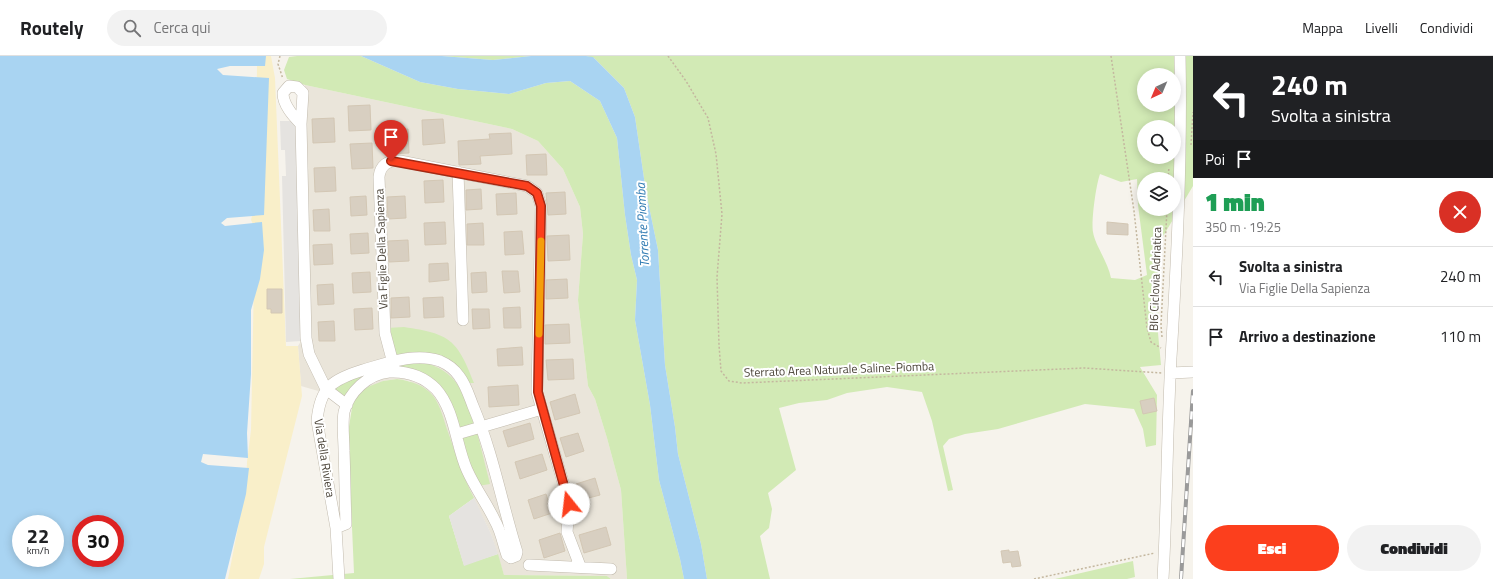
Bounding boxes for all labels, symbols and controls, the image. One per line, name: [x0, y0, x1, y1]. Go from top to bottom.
search box: [107, 10, 387, 46]
text: Routely: [20, 13, 83, 42]
text: Cerca qui: [153, 16, 211, 39]
icon: search: [121, 17, 143, 39]
text: Mappa: [1302, 17, 1343, 38]
text: Livelli: [1365, 17, 1398, 38]
text: Condividi: [1420, 17, 1473, 38]
text: 240 m: [1271, 63, 1348, 106]
north arrow: [1137, 68, 1181, 112]
map controls: [1137, 68, 1181, 216]
icon: left: [1205, 72, 1257, 124]
text: Svolta a sinistra: [1271, 102, 1391, 129]
pin: [374, 120, 408, 161]
button: search: [1137, 120, 1181, 164]
icon: arrive: [380, 126, 402, 148]
text: Poi: [1205, 148, 1225, 171]
icon: arrive: [1233, 148, 1255, 170]
button: layers: [1137, 172, 1181, 216]
water label: Torrente Piomba: [630, 181, 654, 268]
text: 1 min: [1205, 184, 1265, 220]
street label: Via Figlie Della Sapienza: [369, 188, 393, 310]
button: close: [1439, 191, 1481, 233]
text: 350 m · 19:25: [1205, 217, 1281, 237]
street label: BI6 Ciclovia Adriatica: [1144, 226, 1166, 332]
text: Svolta a sinistra: [1239, 255, 1343, 278]
text: 240 m: [1440, 265, 1481, 288]
icon: left: [1205, 266, 1227, 288]
text: Via Figlie Della Sapienza: [1239, 278, 1370, 298]
text: Arrivo a destinazione: [1239, 325, 1376, 348]
text: 110 m: [1440, 325, 1481, 348]
icon: arrive: [1205, 326, 1227, 348]
street label: Sterrato Area Naturale Saline-Piomba: [743, 356, 935, 382]
street label: Via della Riviera: [309, 417, 341, 499]
position arrow: [548, 483, 590, 525]
speed limit sign: 30: [72, 515, 124, 567]
text: 22: [27, 520, 49, 551]
button: Esci: [1205, 525, 1339, 571]
button: Condividi: [1347, 525, 1481, 571]
text: km/h: [27, 543, 49, 558]

